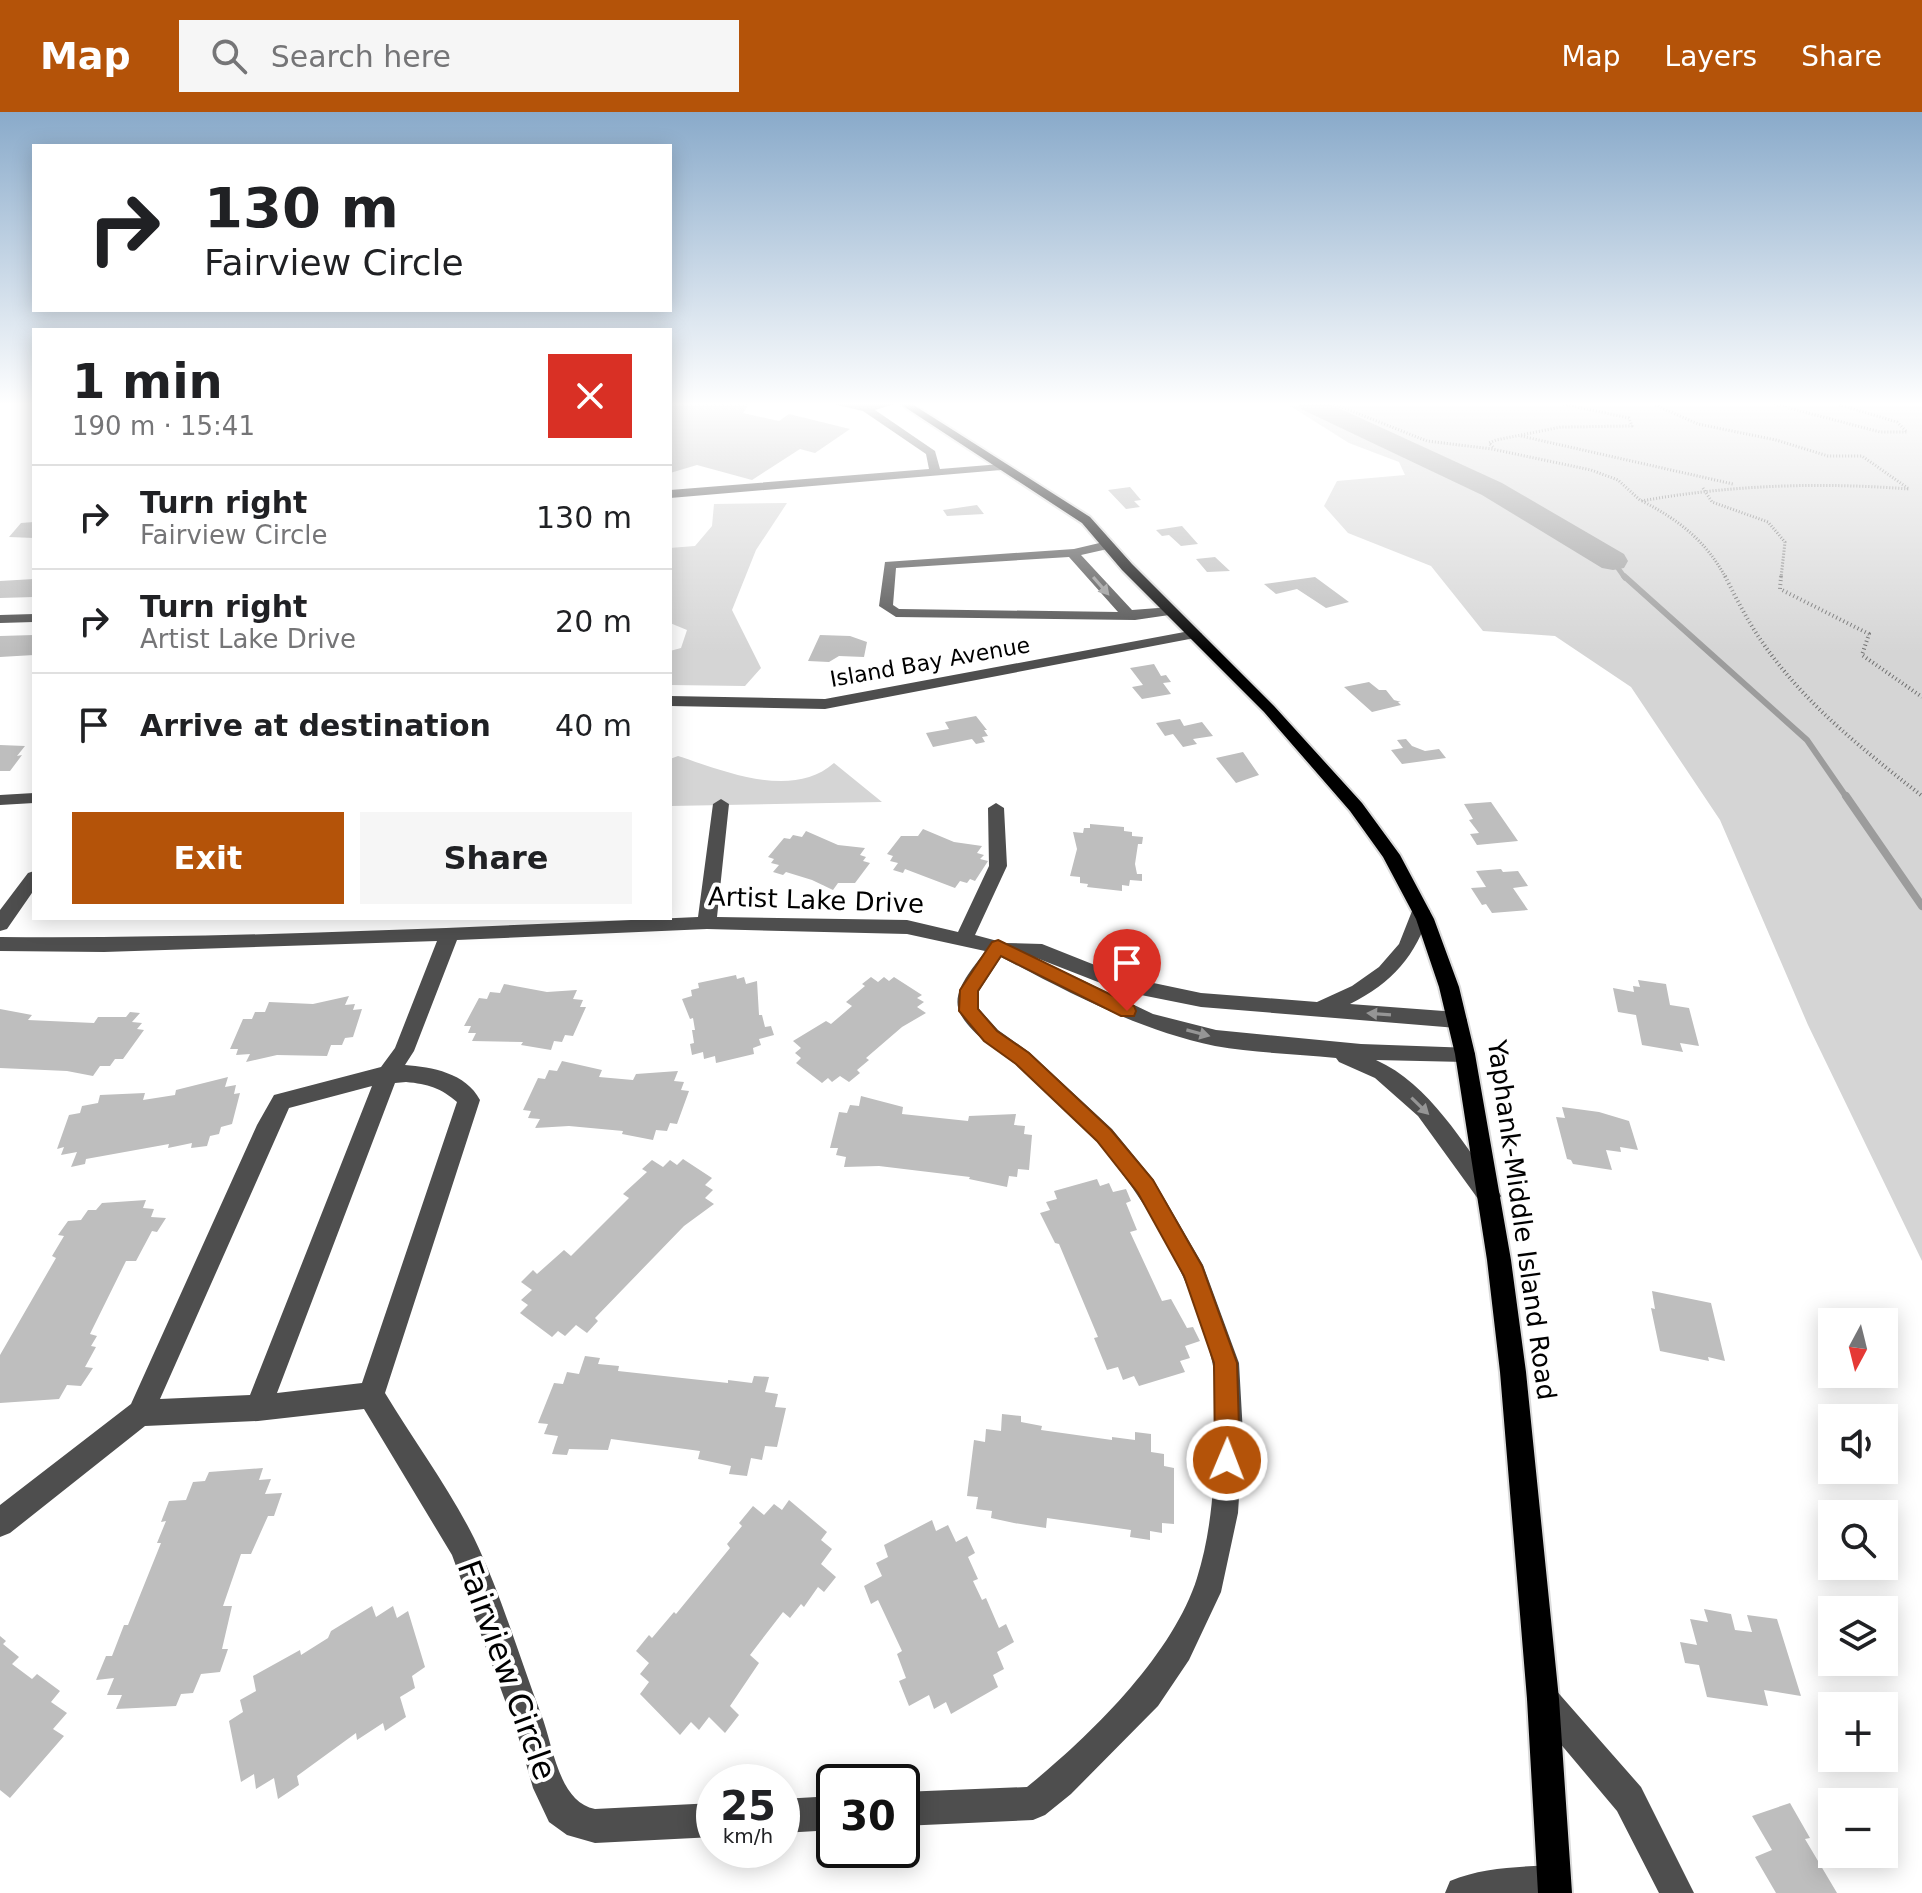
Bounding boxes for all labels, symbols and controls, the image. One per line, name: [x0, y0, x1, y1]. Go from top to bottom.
search box: [179, 20, 739, 92]
text: Map: [40, 34, 131, 78]
icon: search: [207, 34, 251, 78]
text: Search here: [271, 39, 451, 74]
text: Map: [1561, 40, 1621, 73]
text: Layers: [1665, 40, 1757, 73]
text: Share: [1801, 40, 1882, 73]
text: 130 m: [204, 175, 399, 240]
icon: right: [72, 176, 176, 280]
text: Fairview Circle: [204, 242, 464, 283]
text: 1 min: [72, 353, 223, 409]
button: close: [548, 354, 632, 438]
text: 190 m · 15:41: [72, 411, 255, 441]
text: Turn right: [140, 485, 307, 520]
icon: right: [72, 495, 116, 539]
text: 130 m: [536, 500, 632, 535]
text: Fairview Circle: [140, 520, 328, 550]
one-way arrow: [1092, 576, 1109, 596]
text: Turn right: [140, 589, 307, 624]
icon: right: [72, 599, 116, 643]
text: 20 m: [555, 604, 632, 639]
text: Artist Lake Drive: [140, 624, 356, 654]
street label: Island Bay Avenue: [828, 632, 1032, 692]
icon: arrive: [72, 703, 116, 747]
text: Arrive at destination: [140, 708, 491, 743]
text: 40 m: [555, 708, 632, 743]
button: Exit: [72, 812, 344, 904]
button: Share: [360, 812, 632, 904]
street label: Artist Lake Drive: [708, 881, 924, 919]
pin: [1093, 929, 1161, 1011]
icon: arrive: [1105, 941, 1149, 985]
one-way arrow: [1367, 1007, 1392, 1020]
one-way arrow: [1185, 1028, 1210, 1040]
street label: Yaphank-Middle Island Road: [1482, 1037, 1562, 1402]
one-way arrow: [1410, 1096, 1429, 1114]
north arrow: [1818, 1308, 1898, 1388]
map controls: [1818, 1308, 1898, 1868]
button: sound: [1818, 1404, 1898, 1484]
position arrow: [1185, 1418, 1269, 1502]
button: search: [1818, 1500, 1898, 1580]
street label: Fairview Circle: [450, 1555, 564, 1785]
button: layers: [1818, 1596, 1898, 1676]
button: +: [1818, 1692, 1898, 1772]
speed limit sign: 30: [816, 1764, 920, 1868]
text: 25: [720, 1783, 776, 1829]
button: −: [1818, 1788, 1898, 1868]
text: km/h: [723, 1824, 773, 1848]

